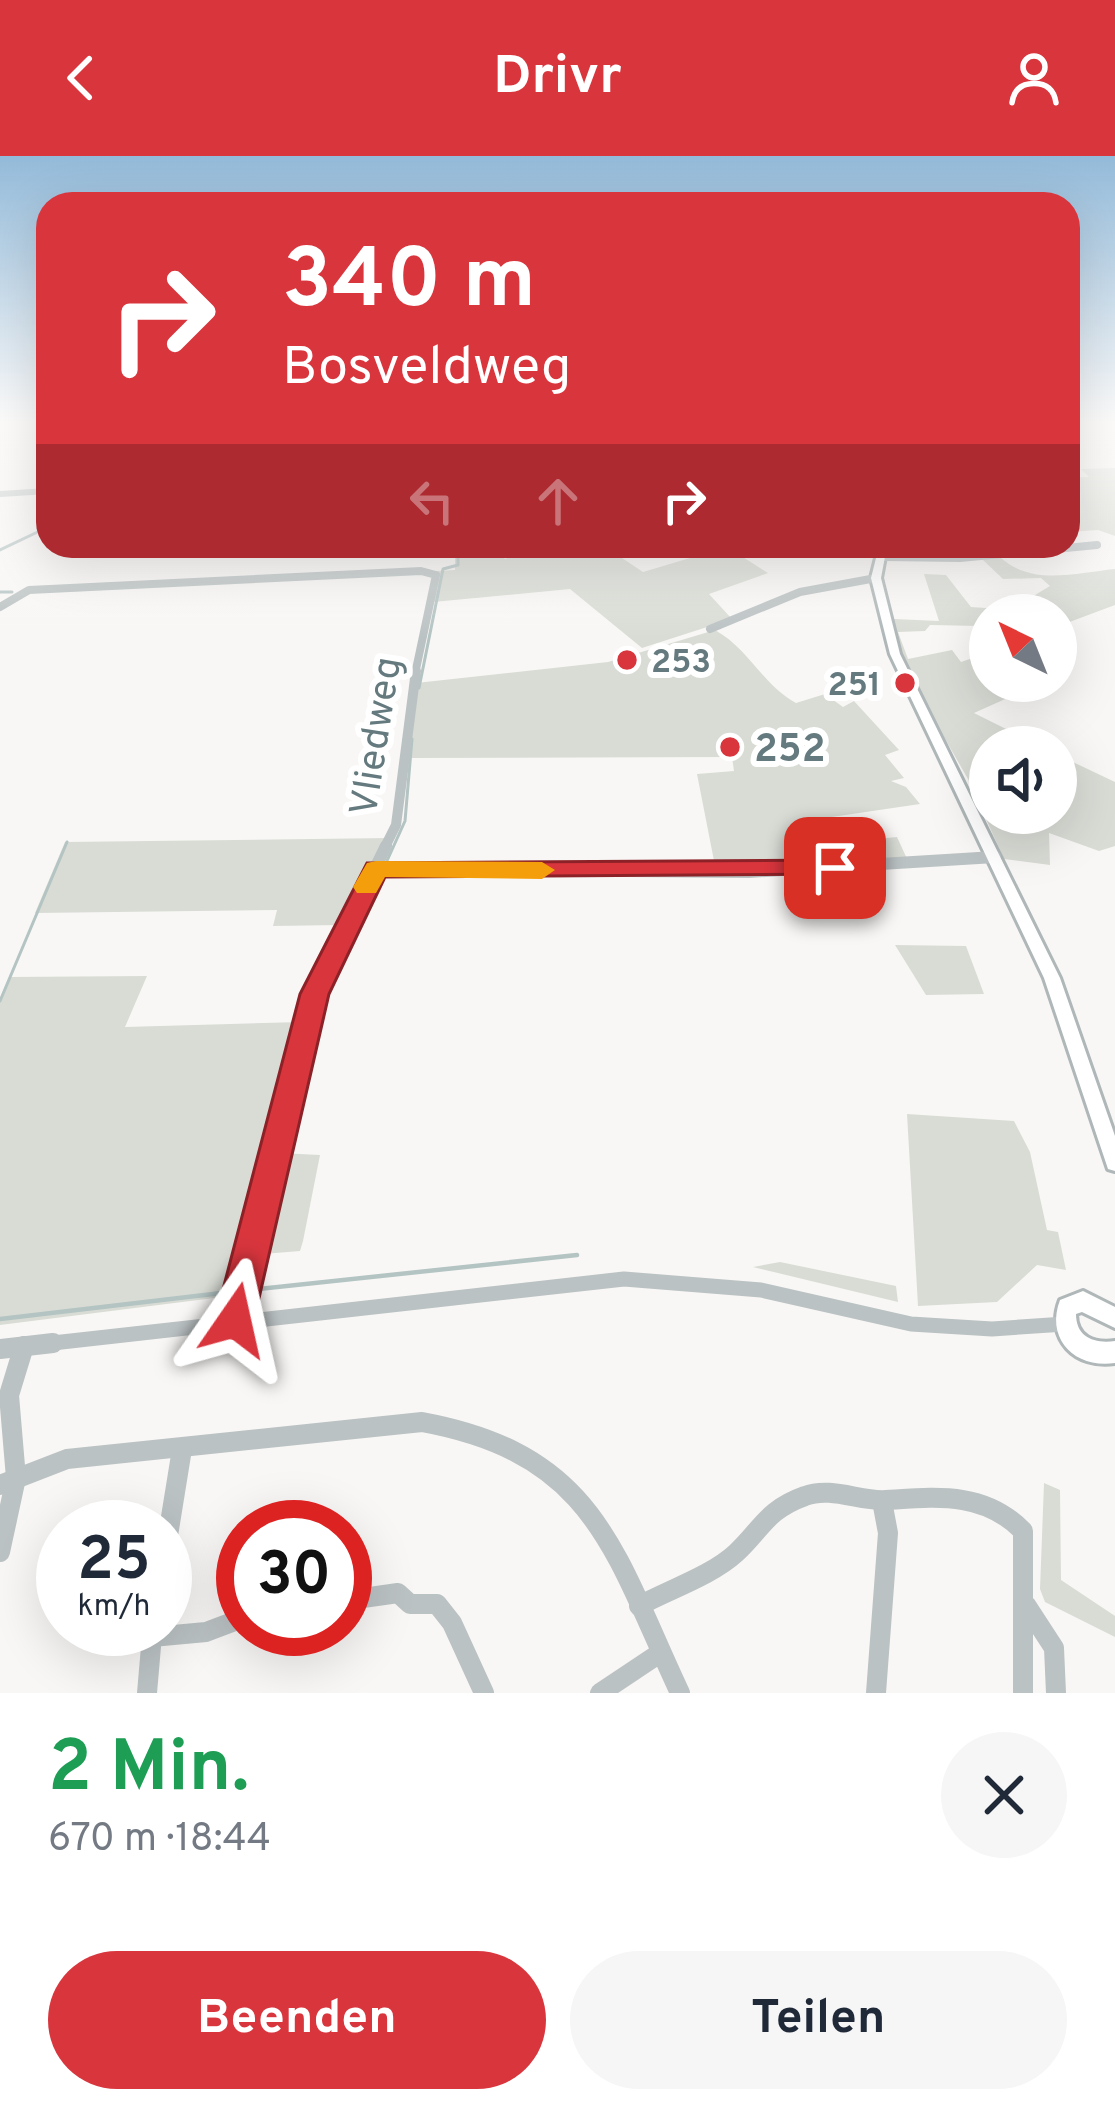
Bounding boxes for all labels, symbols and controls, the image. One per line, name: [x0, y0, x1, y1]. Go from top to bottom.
text: Drivr: [493, 44, 622, 113]
icon: back: [48, 45, 114, 111]
icon: person: [1001, 45, 1067, 111]
text: 340 m: [282, 231, 536, 337]
icon: right: [84, 240, 240, 396]
text: Bosveldweg: [282, 335, 571, 404]
icon: left: [399, 468, 465, 534]
icon: ahead: [525, 468, 591, 534]
icon: right: [651, 468, 717, 534]
north arrow: [969, 594, 1077, 702]
map controls: [969, 594, 1077, 834]
place label: 253: [651, 643, 711, 685]
marker: 253: [614, 647, 640, 673]
street label: Vliedweg: [342, 654, 415, 820]
place label: 251: [827, 666, 881, 708]
marker: 251: [892, 670, 918, 696]
button: sound: [969, 726, 1077, 834]
place label: 252: [754, 727, 826, 776]
marker: 252: [717, 734, 743, 760]
pin: [784, 817, 886, 919]
icon: arrive: [802, 835, 868, 901]
position arrow: [172, 1257, 298, 1383]
speed limit sign: 30: [216, 1500, 372, 1656]
text: 25: [77, 1525, 151, 1601]
text: km/h: [78, 1589, 150, 1626]
text: 2 Min.: [48, 1725, 249, 1817]
button: close: [941, 1732, 1067, 1858]
text: 670 m · 18:44: [48, 1816, 271, 1865]
button: Beenden: [48, 1951, 546, 2089]
button: Teilen: [570, 1951, 1067, 2089]

